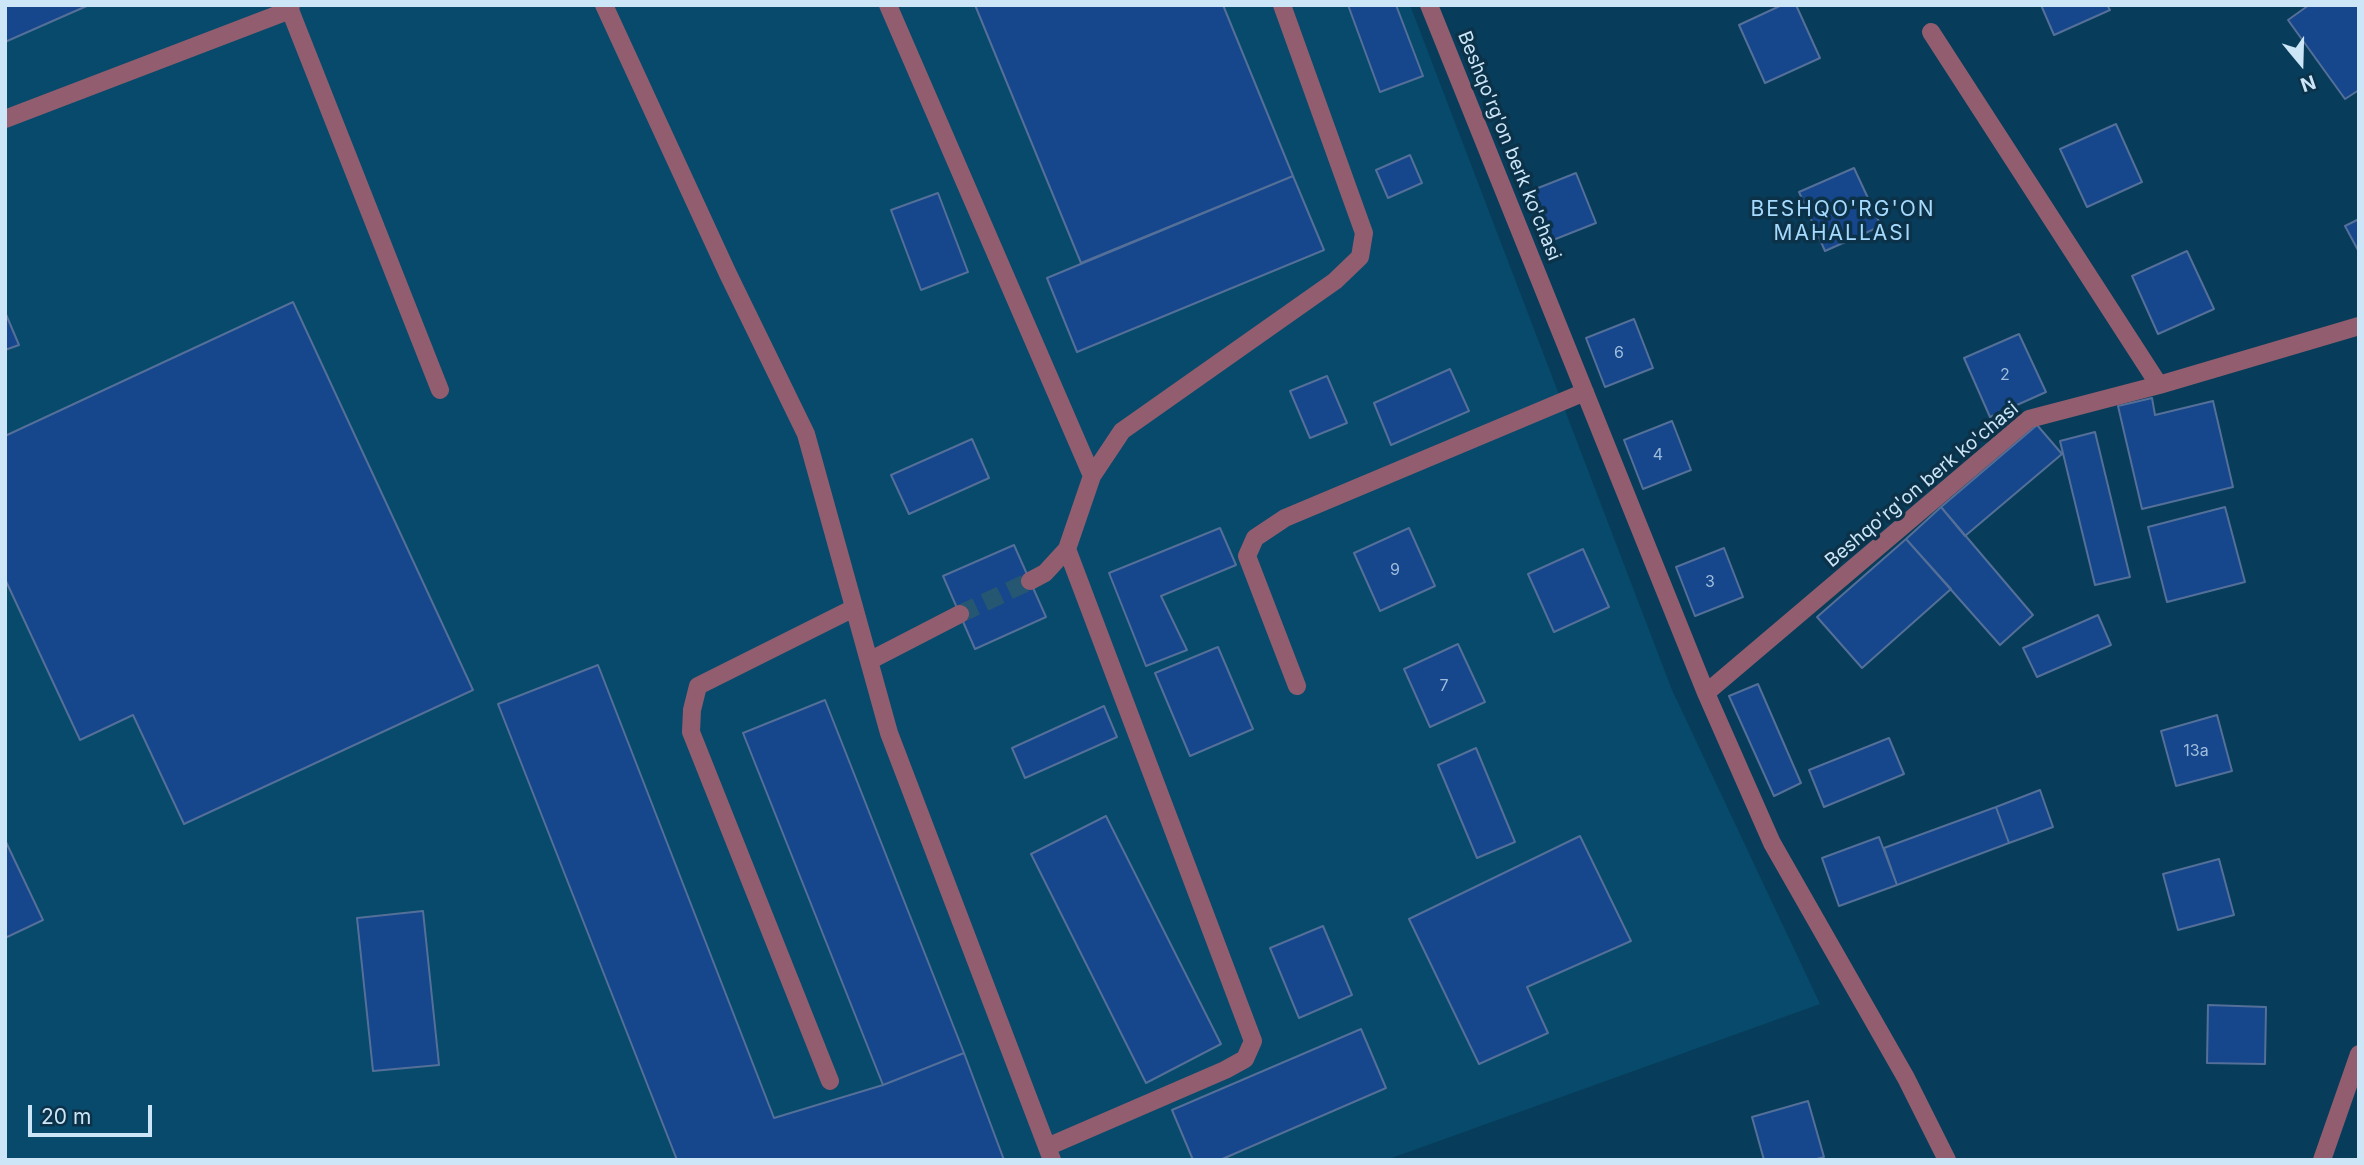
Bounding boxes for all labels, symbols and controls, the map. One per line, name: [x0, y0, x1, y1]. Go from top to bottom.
street label: Beshqo'rg'on berk ko'chasi: [1453, 28, 1565, 264]
north arrow: [2266, 28, 2336, 98]
text: N: [2297, 70, 2319, 97]
district label: BESHQO'RG'ON MAHALLASI: [1752, 197, 1934, 247]
house number: 6: [1614, 343, 1624, 363]
house number: 2: [2000, 365, 2010, 385]
street label: Beshqo'rg'on berk ko'chasi: [1821, 398, 2023, 572]
house number: 4: [1653, 445, 1663, 465]
house number: 9: [1390, 560, 1400, 580]
house number: 3: [1705, 572, 1715, 592]
house number: 7: [1439, 676, 1449, 696]
house number: 13a: [2183, 741, 2209, 761]
scale bar: [32, 1092, 156, 1136]
text: 20 m: [41, 1104, 91, 1129]

